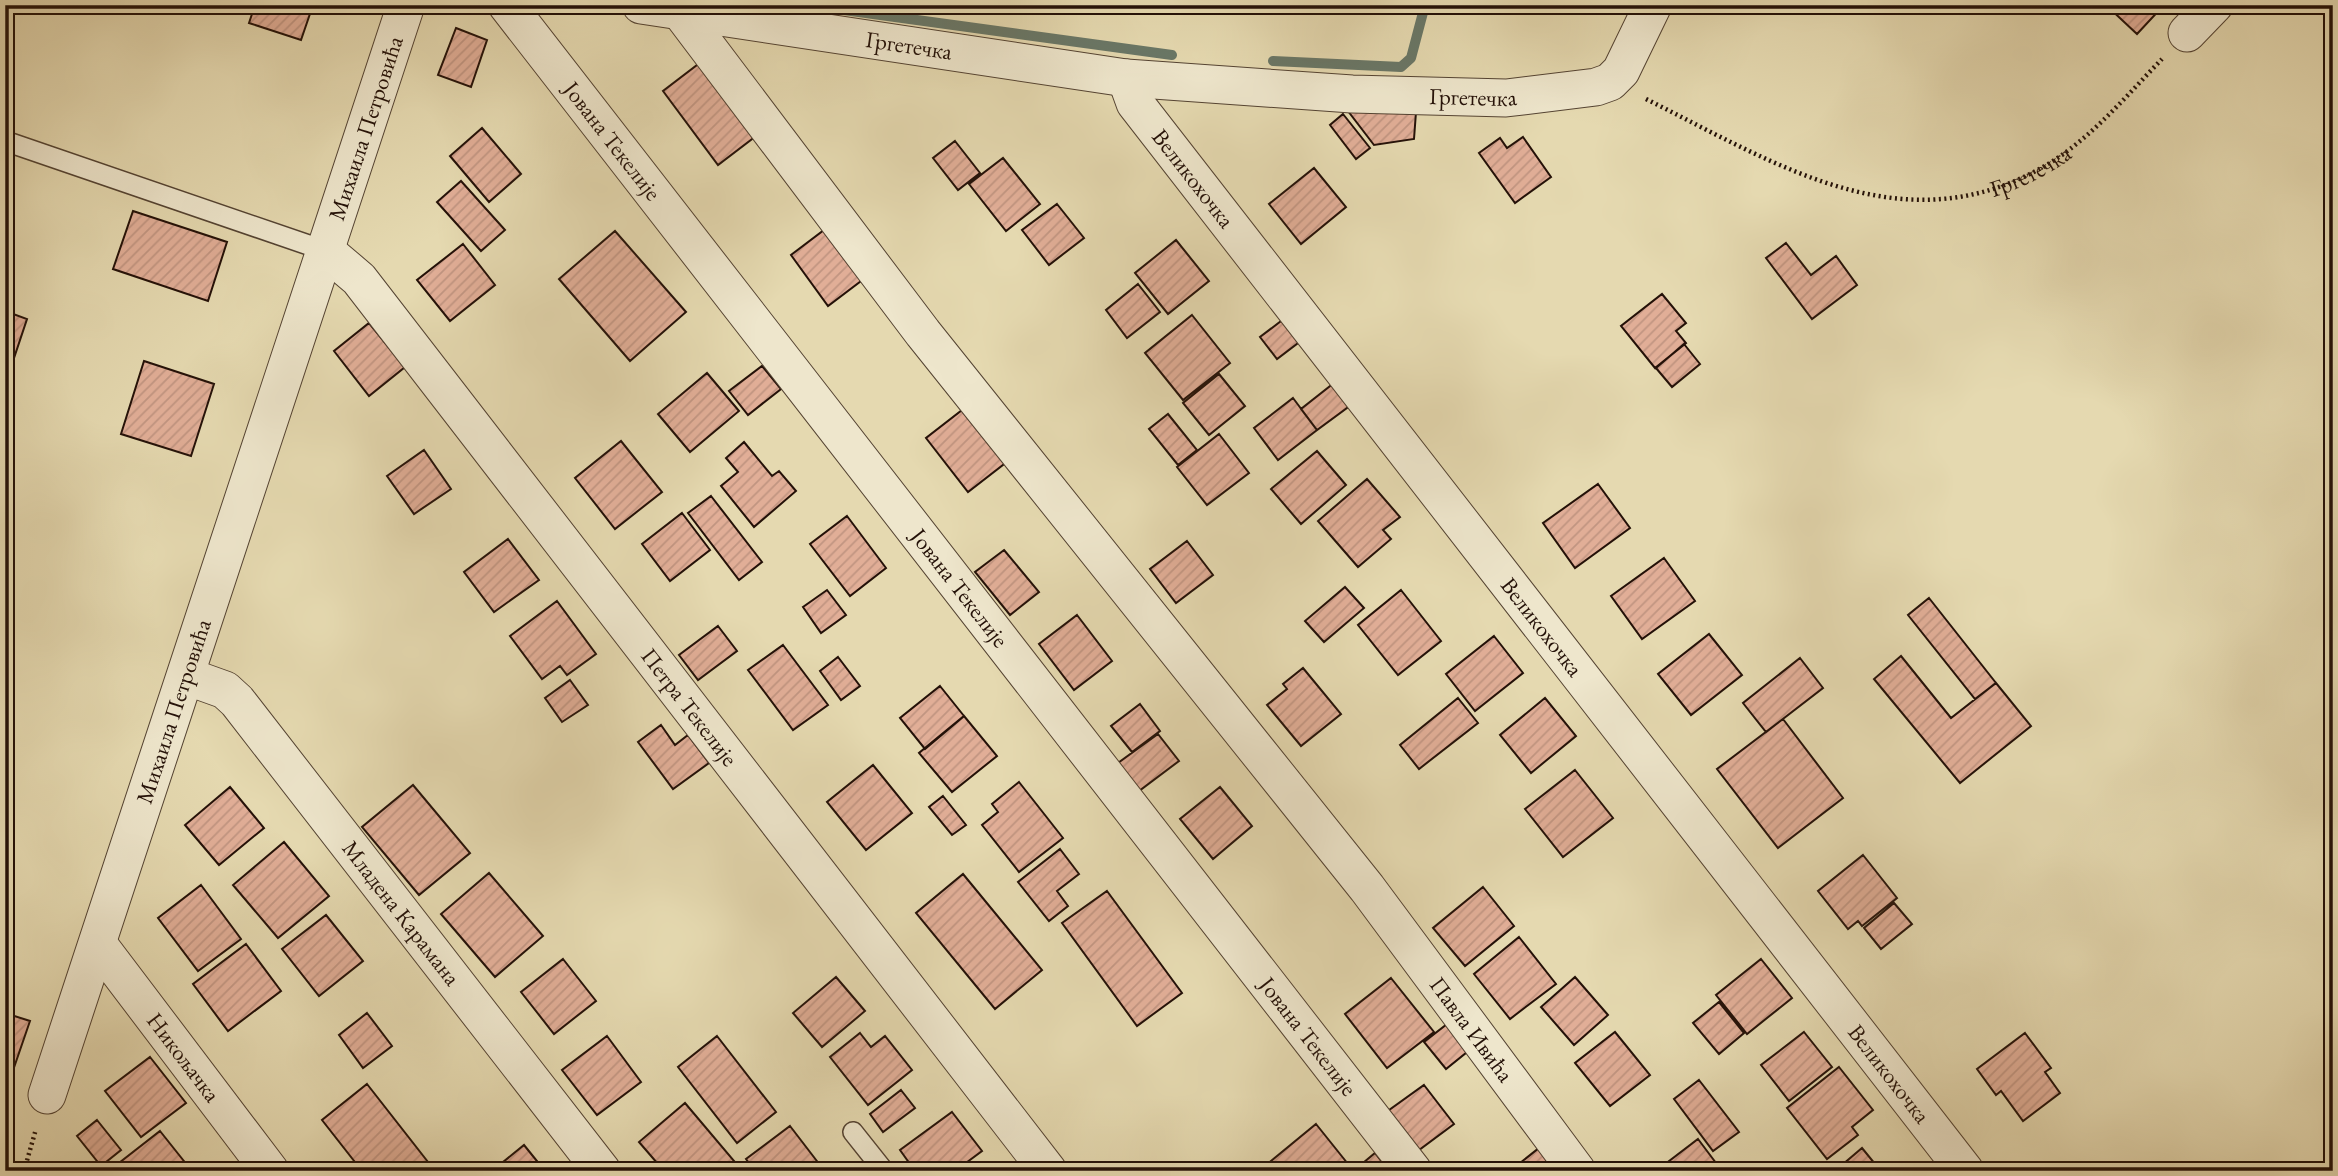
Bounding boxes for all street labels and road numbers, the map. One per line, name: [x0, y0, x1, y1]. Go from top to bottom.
street label: Гргетечка: [864, 24, 955, 67]
street label: Михаила Петровића: [321, 31, 410, 224]
street label: Јована Текелије: [556, 74, 668, 206]
street label: Гргетечка: [1429, 81, 1519, 113]
street label: Великохочка: [1146, 123, 1242, 235]
street label: Гргетечка: [1986, 138, 2078, 204]
street label: Јована Текелије: [903, 521, 1016, 653]
street label: Великохочка: [1494, 571, 1591, 683]
street label: Михаила Петровића: [129, 614, 218, 807]
street label: Петра Текелије: [634, 642, 745, 772]
street label: Младена Карамана: [336, 834, 468, 992]
street label: Јована Текелије: [1251, 969, 1364, 1102]
street label: Павла Ивића: [1423, 970, 1521, 1089]
street label: Никољачка: [140, 1006, 228, 1109]
street label: Великохочка: [1841, 1018, 1938, 1130]

